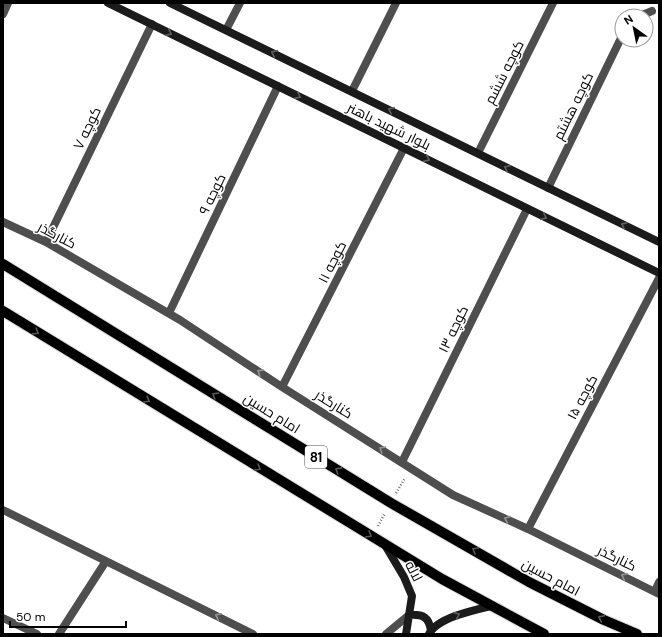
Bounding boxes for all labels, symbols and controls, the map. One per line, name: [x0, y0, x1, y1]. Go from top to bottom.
north arrow: [614, 8, 654, 48]
text: N: [621, 12, 636, 28]
one-way arrow: [164, 28, 172, 35]
street label: کوچه ششم: [480, 37, 529, 107]
one-way arrow: [271, 50, 278, 58]
street label: کوچه هشتم: [549, 69, 598, 143]
one-way arrow: [294, 91, 301, 99]
street label: بلوار شهید باهنر: [343, 98, 434, 154]
street label: کوچه ۷: [69, 104, 106, 153]
one-way arrow: [387, 107, 395, 115]
one-way arrow: [423, 155, 430, 162]
one-way arrow: [504, 165, 511, 173]
street label: کوچه ۹: [194, 170, 231, 218]
one-way arrow: [540, 212, 547, 220]
street label: کنارگذر: [34, 217, 79, 253]
one-way arrow: [621, 222, 628, 230]
street label: کوچه ۱۱: [314, 238, 351, 287]
street label: کوچه ۱۳: [434, 302, 473, 356]
one-way arrow: [32, 327, 39, 335]
one-way arrow: [257, 370, 264, 377]
street label: کوچه ۱۵: [563, 371, 602, 423]
street label: کنارگذر: [311, 385, 356, 423]
street label: امام حسین: [240, 389, 304, 438]
one-way arrow: [213, 393, 220, 400]
one-way arrow: [143, 395, 150, 403]
road number: 81: [305, 446, 327, 468]
one-way arrow: [379, 447, 386, 454]
one-way arrow: [254, 463, 261, 470]
one-way arrow: [335, 468, 342, 475]
one-way arrow: [504, 516, 511, 524]
one-way arrow: [365, 531, 372, 538]
street label: کنارگذر: [594, 540, 640, 575]
one-way arrow: [472, 548, 479, 555]
street label: امام حسین: [518, 554, 583, 601]
street label: لاله: [401, 558, 427, 584]
one-way arrow: [621, 573, 628, 581]
scale bar: [10, 603, 126, 629]
text: 50 m: [16, 609, 45, 625]
one-way arrow: [453, 612, 461, 620]
one-way arrow: [215, 613, 222, 621]
one-way arrow: [598, 615, 606, 623]

